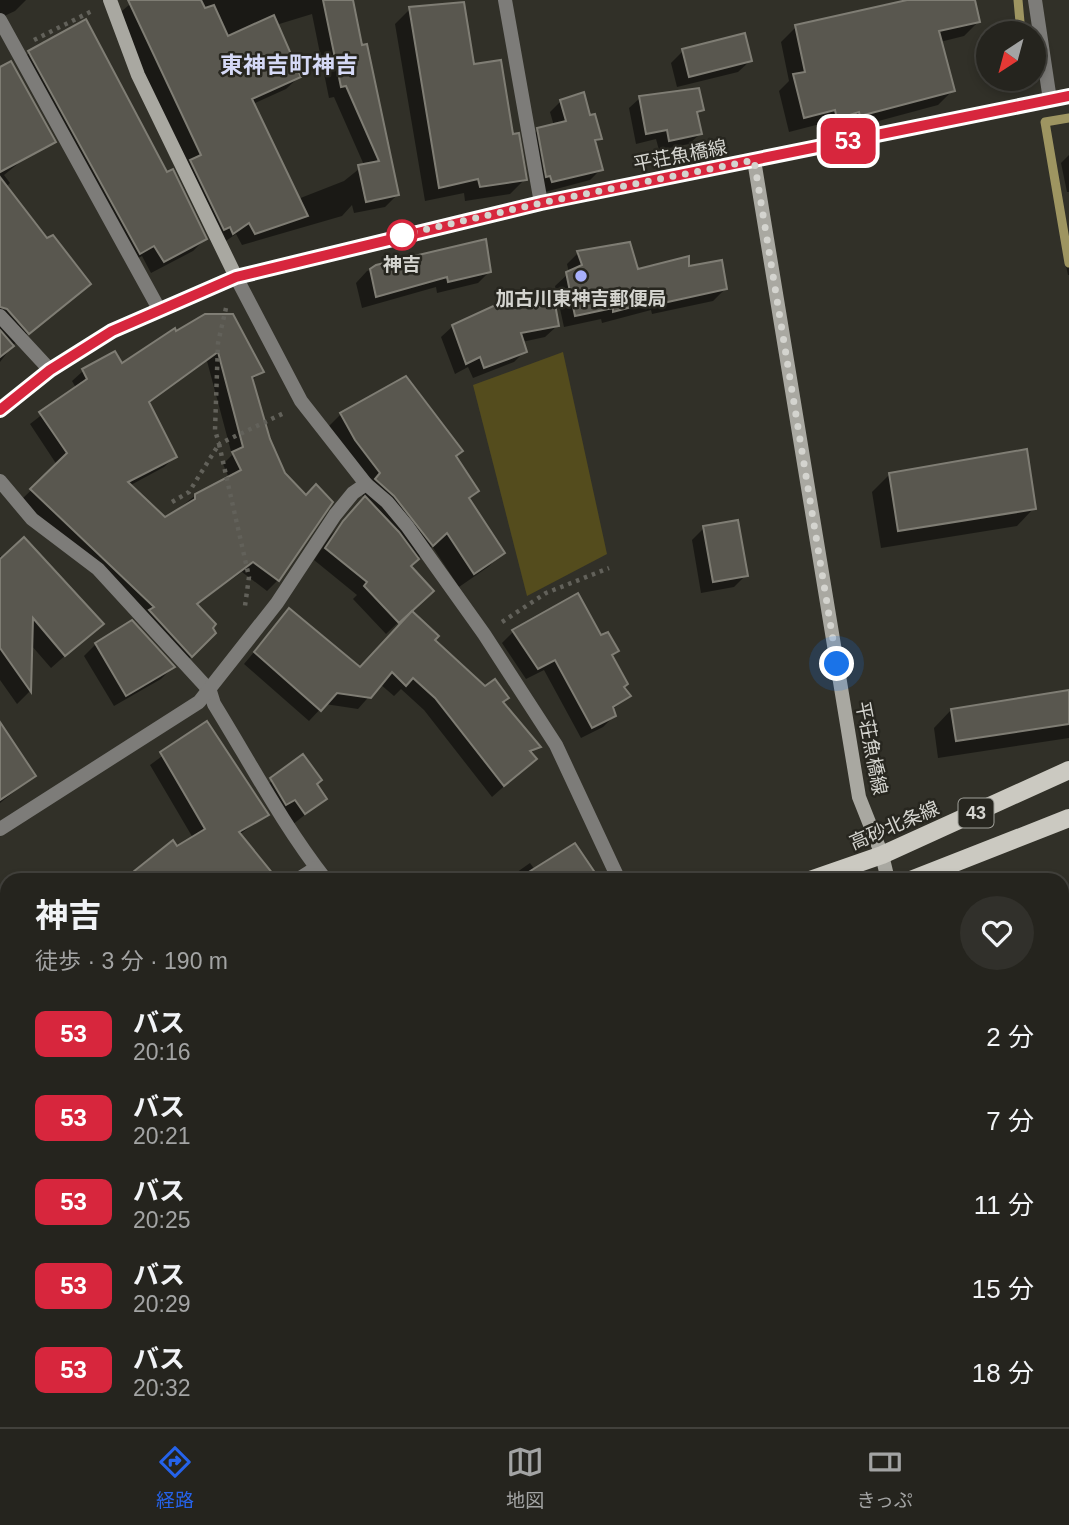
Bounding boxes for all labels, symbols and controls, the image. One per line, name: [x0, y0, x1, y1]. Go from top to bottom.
north arrow: [976, 21, 1046, 91]
map controls: [976, 21, 1046, 91]
district label: 東神吉町神吉: [220, 52, 358, 78]
line badge: 53: [816, 118, 880, 164]
text: 53: [835, 127, 861, 154]
street label: 平荘魚橋線: [631, 136, 729, 175]
marker: 神吉: [387, 220, 417, 250]
place label: 神吉: [383, 254, 421, 275]
marker: 加古川東神吉郵便局: [573, 268, 589, 284]
place label: 加古川東神吉郵便局: [495, 288, 667, 309]
your location: [819, 646, 854, 681]
street label: 平荘魚橋線: [852, 699, 891, 797]
street label: 高砂北条線: [846, 797, 942, 854]
road number: 43: [958, 798, 993, 828]
button: heart: [960, 896, 1034, 970]
text: 神吉: [35, 897, 101, 934]
text: 徒歩 · 3 分 · 190 m: [35, 948, 228, 974]
text: バス: [133, 1008, 185, 1038]
text: 53: [60, 1020, 87, 1047]
text: 2 分: [986, 1022, 1034, 1052]
text: 20:16: [133, 1039, 191, 1065]
text: バス: [133, 1092, 185, 1122]
text: 53: [60, 1104, 87, 1131]
text: 7 分: [986, 1106, 1034, 1136]
text: 20:21: [133, 1123, 191, 1149]
text: バス: [133, 1176, 185, 1206]
text: 53: [60, 1188, 87, 1215]
text: 11 分: [974, 1190, 1034, 1220]
text: 20:25: [133, 1207, 191, 1233]
text: バス: [133, 1260, 185, 1290]
text: 53: [60, 1272, 87, 1299]
text: 15 分: [972, 1274, 1034, 1304]
text: 20:29: [133, 1291, 191, 1317]
text: バス: [133, 1344, 185, 1374]
text: 53: [60, 1356, 87, 1383]
text: 18 分: [972, 1358, 1034, 1388]
text: 20:32: [133, 1375, 191, 1401]
tab: 経路: [156, 1443, 194, 1512]
tab: 地図: [506, 1443, 544, 1512]
tab: きっぷ: [857, 1443, 913, 1512]

